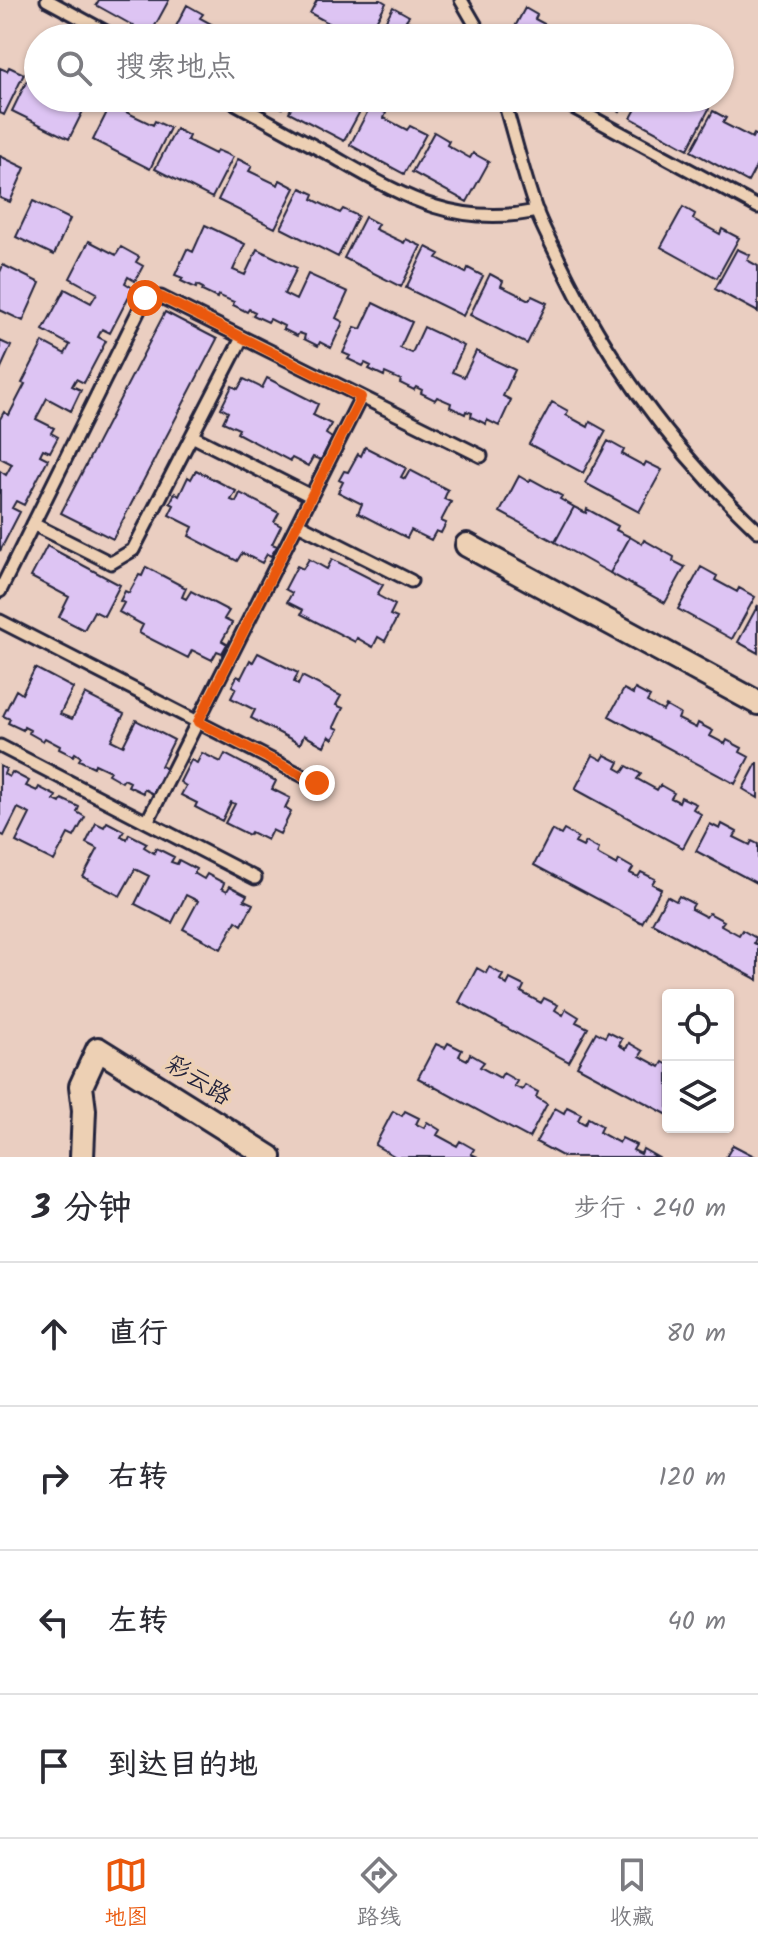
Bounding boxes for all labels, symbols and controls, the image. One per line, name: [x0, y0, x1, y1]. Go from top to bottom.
search box: [24, 24, 734, 112]
text: 搜索地点: [116, 44, 236, 92]
icon: search: [52, 46, 96, 90]
route start: [127, 280, 163, 316]
route end: [299, 765, 335, 801]
map controls: [662, 989, 734, 1133]
button: locate: [662, 989, 734, 1061]
street label: 彩云路: [157, 1045, 239, 1117]
button: layers: [662, 1061, 734, 1133]
text: 3 分钟: [32, 1182, 132, 1236]
text: 步行 · 240 m: [573, 1188, 726, 1230]
text: 直行: [108, 1310, 168, 1358]
icon: ahead: [32, 1312, 76, 1356]
text: 80 m: [666, 1313, 726, 1355]
text: 右转: [108, 1454, 168, 1502]
icon: right: [32, 1456, 76, 1500]
text: 120 m: [659, 1457, 726, 1499]
text: 左转: [108, 1598, 168, 1646]
icon: left: [32, 1600, 76, 1644]
text: 40 m: [668, 1601, 726, 1643]
text: 到达目的地: [108, 1742, 258, 1790]
icon: arrive: [32, 1744, 76, 1788]
tab: 地图: [104, 1853, 148, 1936]
tab: 路线: [357, 1853, 401, 1936]
tab: 收藏: [610, 1853, 654, 1936]

